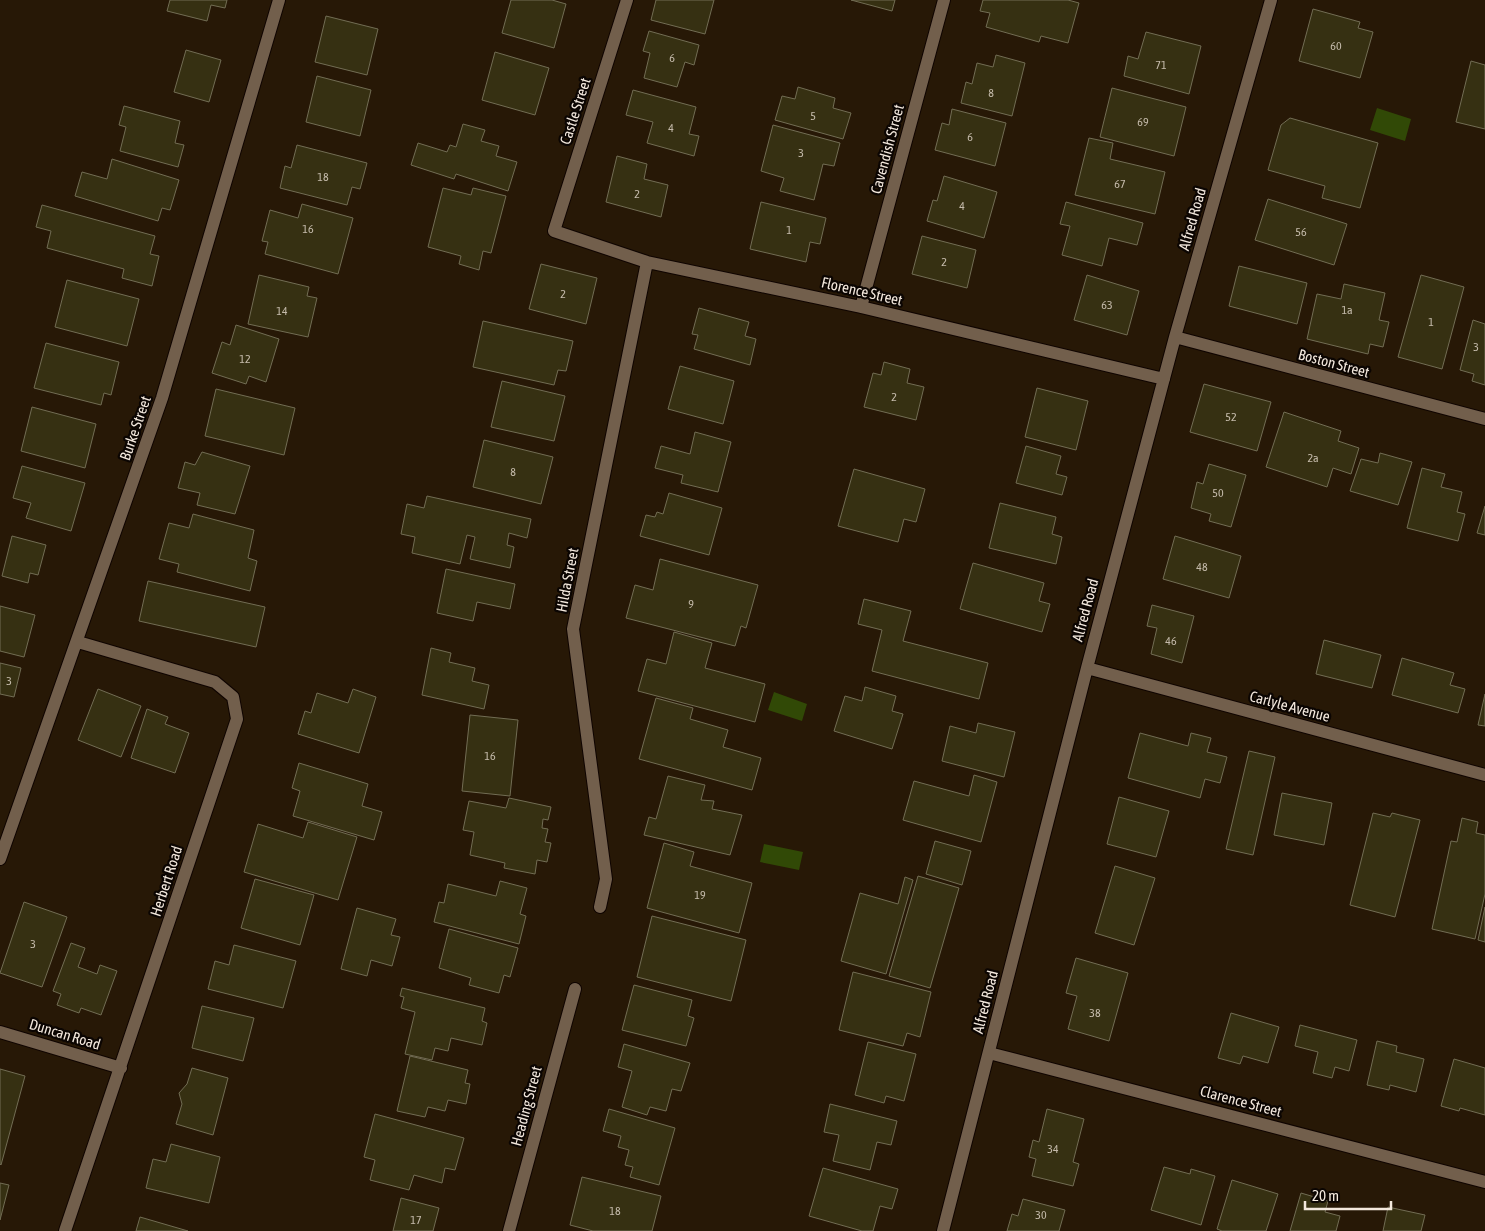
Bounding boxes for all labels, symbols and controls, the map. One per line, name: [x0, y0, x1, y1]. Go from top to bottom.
house number: 60: [1330, 39, 1342, 53]
house number: 6: [669, 51, 675, 65]
house number: 71: [1155, 58, 1167, 72]
street label: Castle Street: [556, 76, 594, 146]
house number: 8: [988, 86, 994, 100]
street label: Cavendish Street: [867, 102, 907, 196]
house number: 5: [810, 109, 816, 123]
house number: 69: [1137, 115, 1149, 129]
house number: 4: [668, 121, 674, 135]
house number: 6: [967, 130, 973, 144]
house number: 3: [798, 146, 804, 160]
house number: 18: [317, 170, 329, 184]
house number: 67: [1114, 177, 1126, 191]
street label: Alfred Road: [1175, 186, 1209, 252]
house number: 2: [634, 187, 640, 201]
house number: 4: [959, 199, 965, 213]
house number: 16: [302, 222, 314, 236]
house number: 1: [786, 223, 792, 237]
house number: 56: [1295, 225, 1307, 239]
house number: 2: [941, 255, 947, 269]
street label: Florence Street: [820, 273, 904, 309]
house number: 2: [560, 287, 566, 301]
house number: 63: [1101, 298, 1113, 312]
house number: 1a: [1341, 303, 1353, 317]
house number: 14: [276, 304, 288, 318]
house number: 1: [1428, 315, 1434, 329]
house number: 3: [1473, 340, 1479, 354]
street label: Boston Street: [1297, 345, 1371, 381]
house number: 12: [239, 352, 251, 366]
house number: 2: [891, 390, 897, 404]
street label: Burke Street: [116, 394, 154, 462]
house number: 52: [1225, 410, 1237, 424]
house number: 2a: [1307, 451, 1319, 465]
house number: 8: [510, 465, 516, 479]
house number: 50: [1212, 486, 1224, 500]
street label: Hilda Street: [552, 546, 582, 614]
house number: 48: [1196, 560, 1208, 574]
street label: Alfred Road: [1068, 577, 1102, 643]
house number: 9: [688, 597, 694, 611]
house number: 46: [1165, 634, 1177, 648]
house number: 3: [6, 674, 12, 688]
street label: Carlyle Avenue: [1248, 687, 1332, 725]
house number: 16: [484, 749, 496, 763]
street label: Herbert Road: [147, 844, 185, 918]
house number: 19: [694, 888, 706, 902]
house number: 3: [30, 937, 36, 951]
street label: Alfred Road: [969, 969, 1001, 1035]
house number: 38: [1089, 1006, 1101, 1020]
street label: Duncan Road: [27, 1015, 103, 1053]
street label: Heading Street: [507, 1064, 545, 1148]
street label: Clarence Street: [1198, 1082, 1284, 1120]
house number: 34: [1047, 1142, 1059, 1156]
scale bar: [1305, 1178, 1391, 1210]
text: 20 m: [1312, 1187, 1339, 1204]
house number: 18: [609, 1204, 621, 1218]
house number: 30: [1035, 1208, 1047, 1222]
house number: 17: [410, 1213, 422, 1227]

